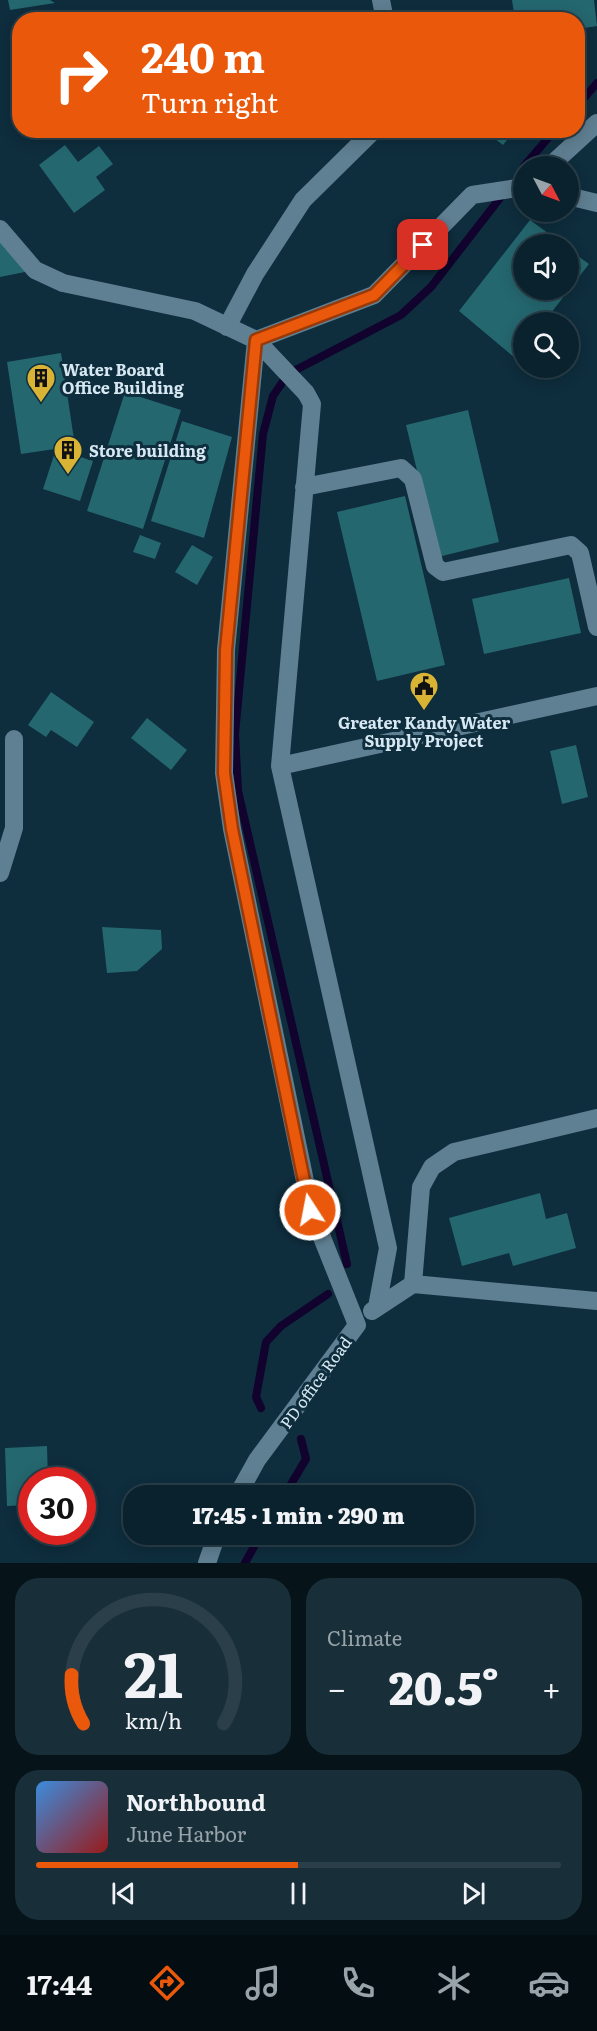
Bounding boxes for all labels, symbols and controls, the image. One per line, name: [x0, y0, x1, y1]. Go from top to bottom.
text: 240 m: [141, 24, 265, 86]
icon: right: [42, 36, 120, 114]
text: Turn right: [141, 81, 278, 121]
north arrow: [513, 156, 579, 222]
map controls: [513, 156, 579, 378]
pin: [397, 219, 448, 270]
icon: arrive: [406, 228, 439, 261]
button: sound: [513, 234, 579, 300]
button: search: [513, 312, 579, 378]
place label: Water Board Office Building: [62, 357, 184, 399]
building icon: Water Board Office Building: [25, 362, 57, 404]
building icon: Store building: [52, 434, 84, 476]
place label: Store building: [89, 438, 206, 462]
public building icon: Greater Kandy Water Supply Project: [408, 670, 440, 712]
place label: Greater Kandy Water Supply Project: [338, 710, 510, 752]
position arrow: [278, 1178, 342, 1242]
street label: PD office Road: [273, 1331, 357, 1433]
speed limit sign: 30: [18, 1467, 96, 1545]
text: 17:45 · 1 min · 290 m: [192, 1498, 405, 1531]
text: Climate: [327, 1622, 402, 1652]
text: 21: [123, 1625, 183, 1717]
text: 20.5°: [389, 1652, 499, 1719]
text: −: [327, 1662, 346, 1711]
text: +: [542, 1662, 561, 1711]
text: km/h: [124, 1704, 182, 1736]
text: Northbound: [126, 1785, 266, 1818]
text: June Harbor: [126, 1818, 246, 1848]
icon: previous: [107, 1877, 140, 1910]
icon: pause: [282, 1877, 315, 1910]
icon: next: [457, 1877, 490, 1910]
icon: directions: [146, 1962, 188, 2004]
icon: music: [242, 1962, 284, 2004]
icon: phone: [337, 1962, 379, 2004]
icon: climate: [433, 1962, 475, 2004]
icon: car: [528, 1962, 570, 2004]
text: 17:44: [27, 1963, 92, 2003]

